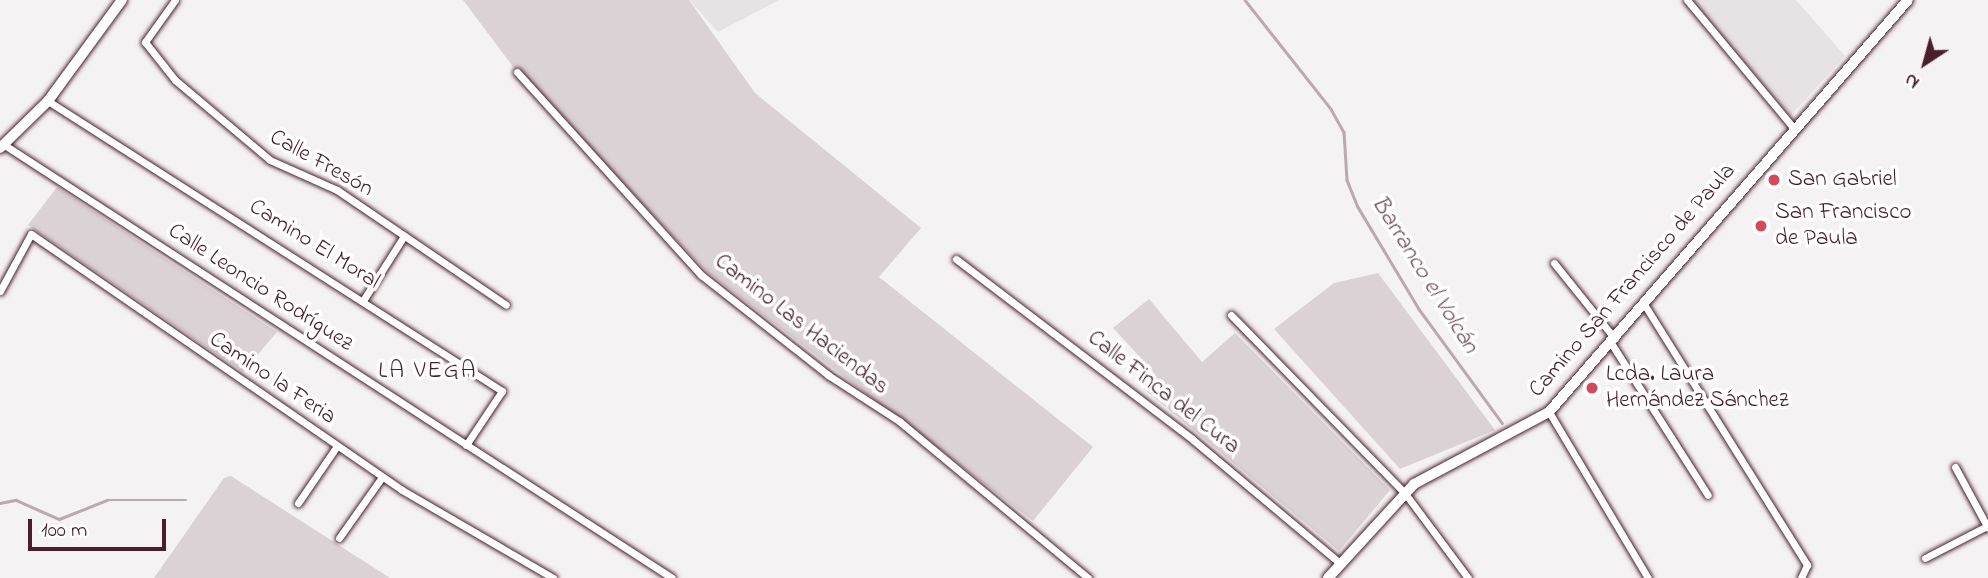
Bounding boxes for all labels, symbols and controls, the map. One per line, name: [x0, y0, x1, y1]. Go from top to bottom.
north arrow: [1890, 28, 1960, 98]
text: N: [1899, 66, 1925, 95]
street label: Calle Fresón: [264, 124, 378, 204]
street label: Camino San Francisco de Paula: [1524, 158, 1742, 404]
place label: San Gabriel: [1788, 166, 1897, 194]
marker: San Gabriel: [1766, 172, 1782, 188]
water label: Barranco el Volcán: [1364, 191, 1484, 359]
street label: Camino El Moral: [244, 194, 384, 296]
place label: San Francisco de Paula: [1775, 199, 1911, 253]
street label: Calle Leoncio Rodríguez: [162, 218, 358, 358]
marker: San Francisco de Paula: [1753, 218, 1769, 234]
street label: Camino Las Haciendas: [708, 248, 894, 402]
street label: Calle Finca del Cura: [1081, 325, 1245, 461]
street label: Camino la Feria: [203, 326, 341, 432]
district label: LA VEGA: [379, 358, 477, 386]
place label: Lcda. Laura Hernández Sánchez: [1606, 361, 1789, 415]
marker: Lcda. Laura Hernández Sánchez: [1584, 380, 1600, 396]
scale bar: [32, 504, 170, 548]
text: 100 m: [41, 516, 87, 546]

